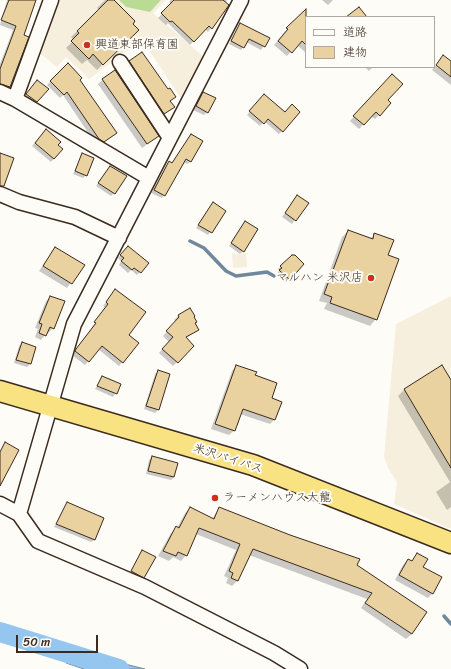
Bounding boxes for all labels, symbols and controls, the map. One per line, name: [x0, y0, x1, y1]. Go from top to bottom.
legend: [305, 16, 435, 68]
text: 道路: [343, 21, 367, 43]
place label: 興道東部保育園: [95, 38, 179, 52]
marker: 興道東部保育園: [82, 40, 92, 50]
text: 建物: [343, 41, 367, 63]
place label: マルハン 米沢店: [276, 271, 363, 285]
marker: マルハン 米沢店: [366, 273, 376, 283]
street label: 米沢バイパス: [192, 441, 264, 477]
place label: ラーメンハウス大龍: [223, 491, 331, 505]
marker: ラーメンハウス大龍: [210, 493, 220, 503]
scale bar: [18, 627, 100, 653]
text: 50 m: [23, 631, 50, 653]

